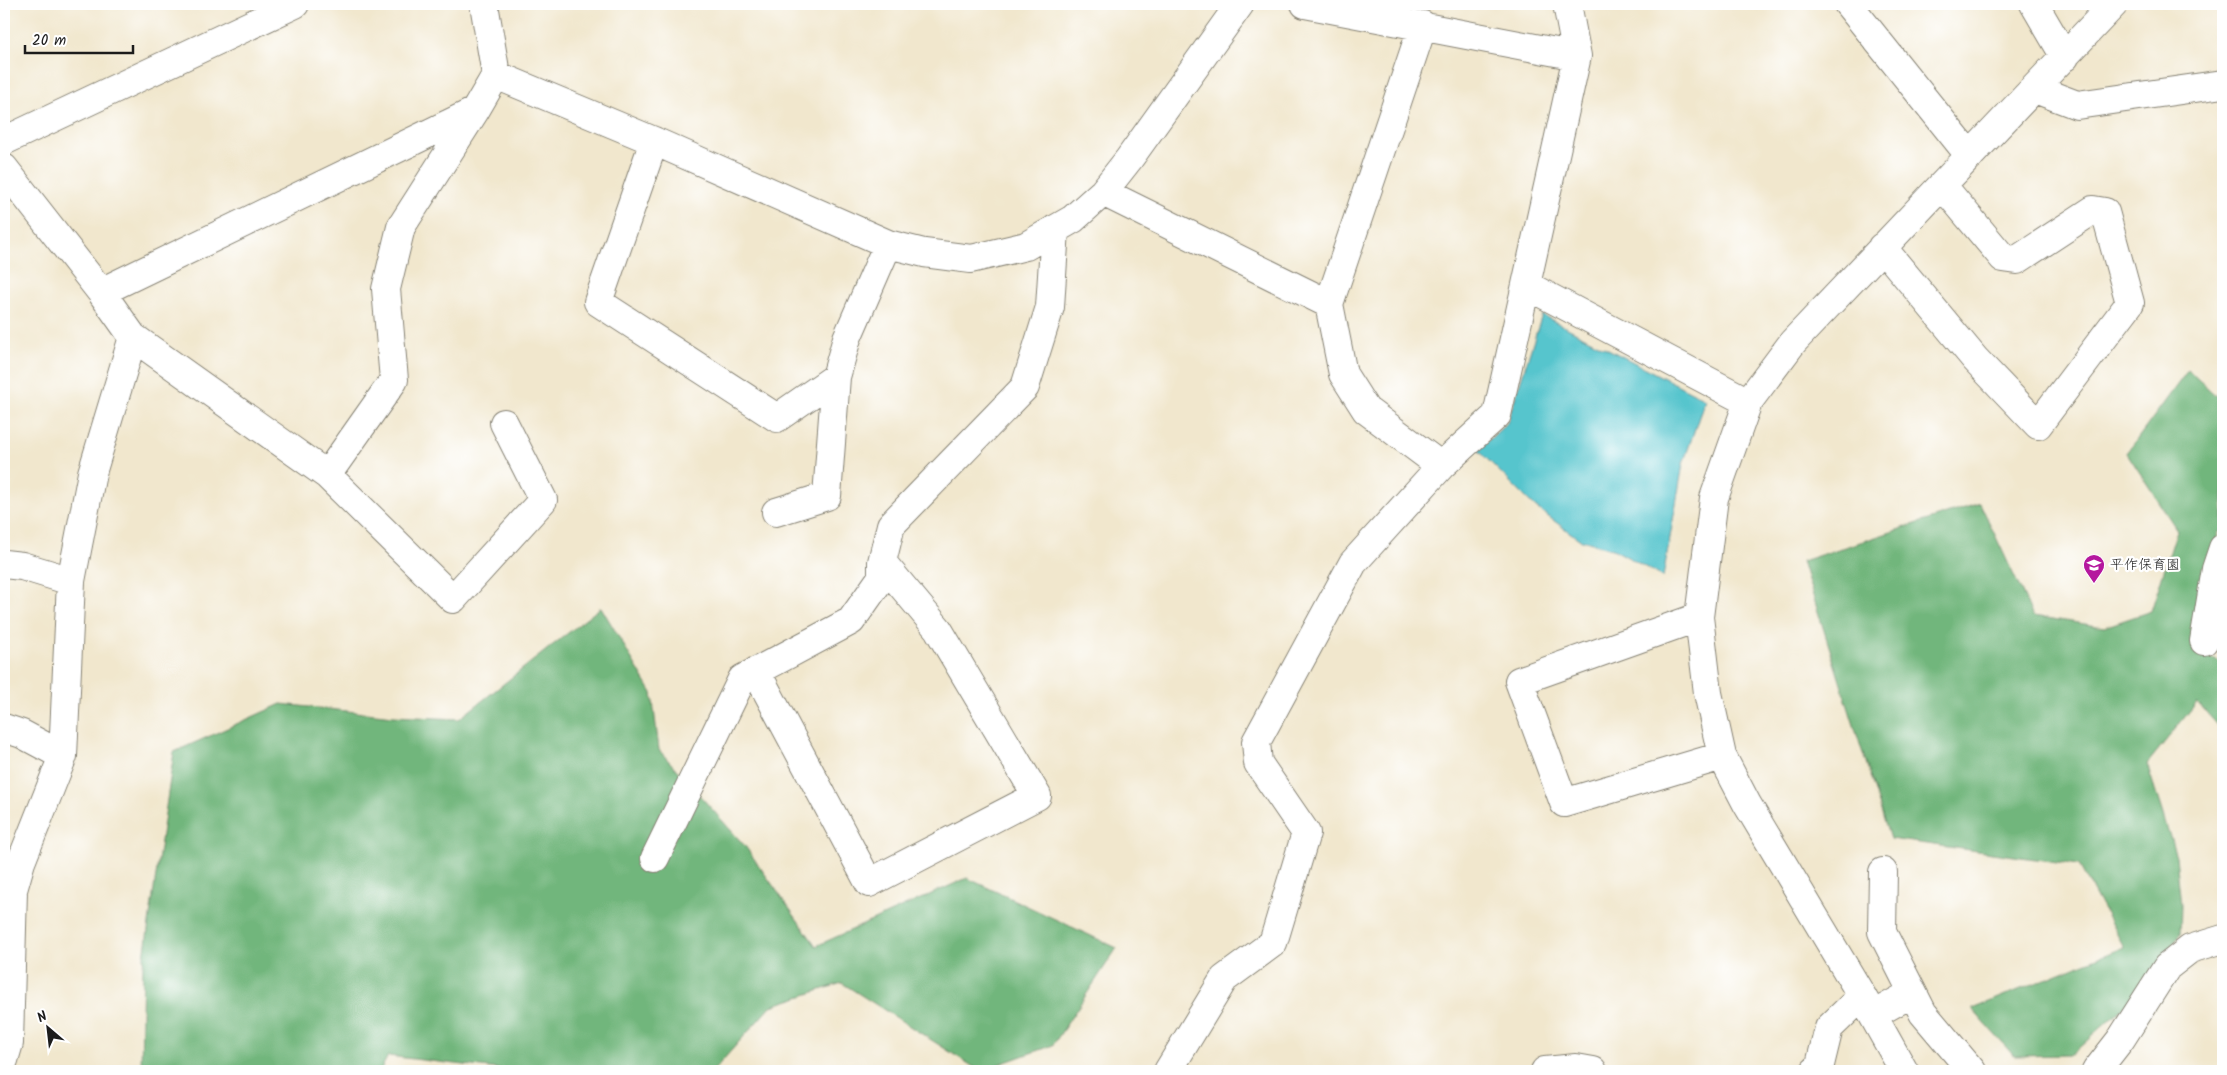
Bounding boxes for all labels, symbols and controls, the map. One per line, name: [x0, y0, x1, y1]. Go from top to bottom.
scale bar: [25, 22, 132, 54]
text: 20 m: [32, 29, 66, 53]
school or university icon: 平作保育園: [2082, 553, 2106, 584]
place label: 平作保育園: [2110, 554, 2180, 576]
north arrow: [22, 1002, 72, 1052]
text: N: [33, 1006, 52, 1029]

